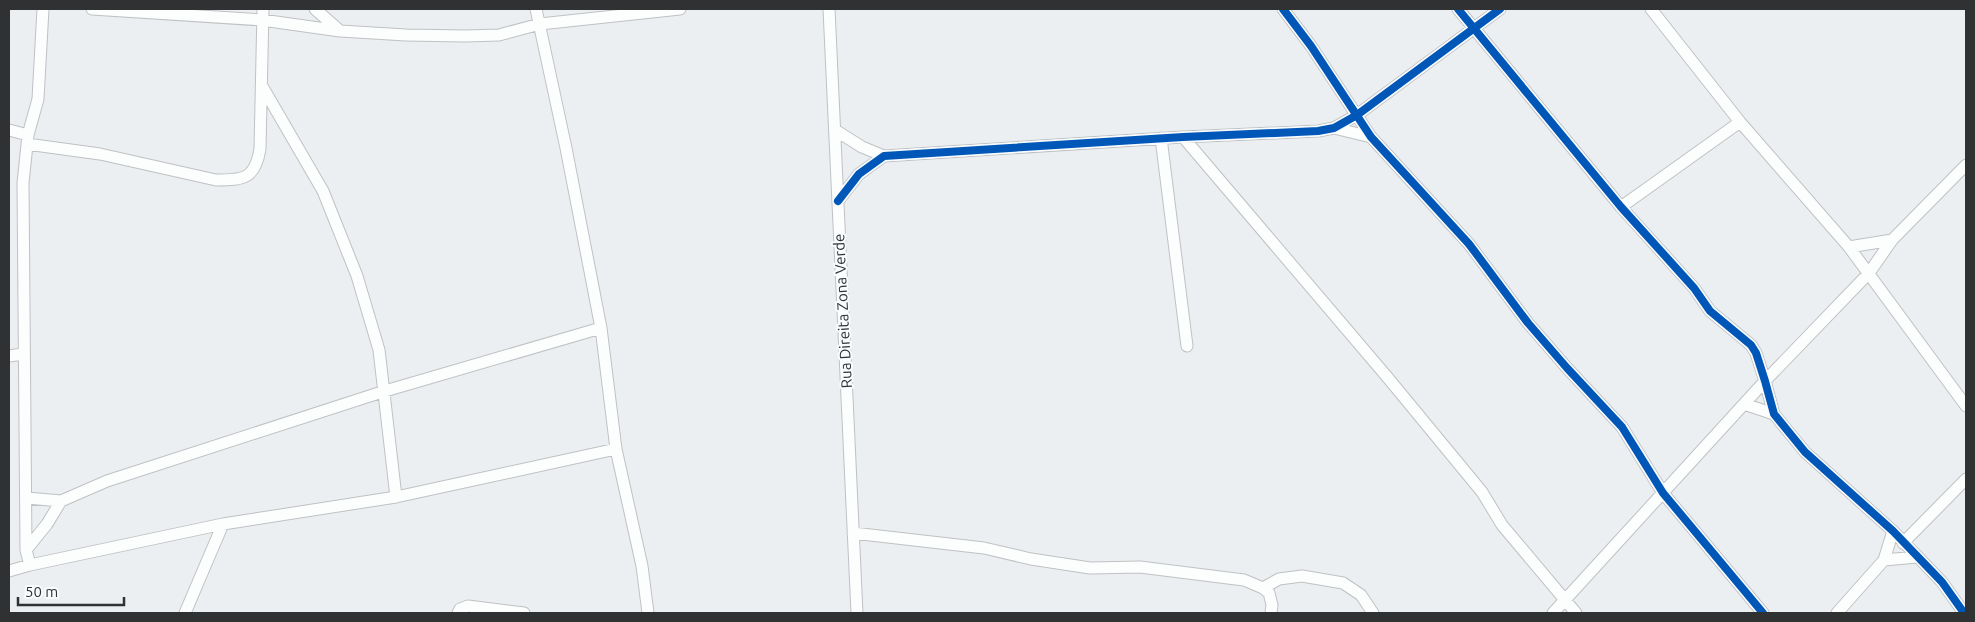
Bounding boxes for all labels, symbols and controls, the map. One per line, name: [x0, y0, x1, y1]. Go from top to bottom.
street label: Rua Direita Zona Verde: [830, 233, 855, 389]
scale bar: [18, 574, 124, 606]
text: 50 m: [25, 583, 58, 600]

